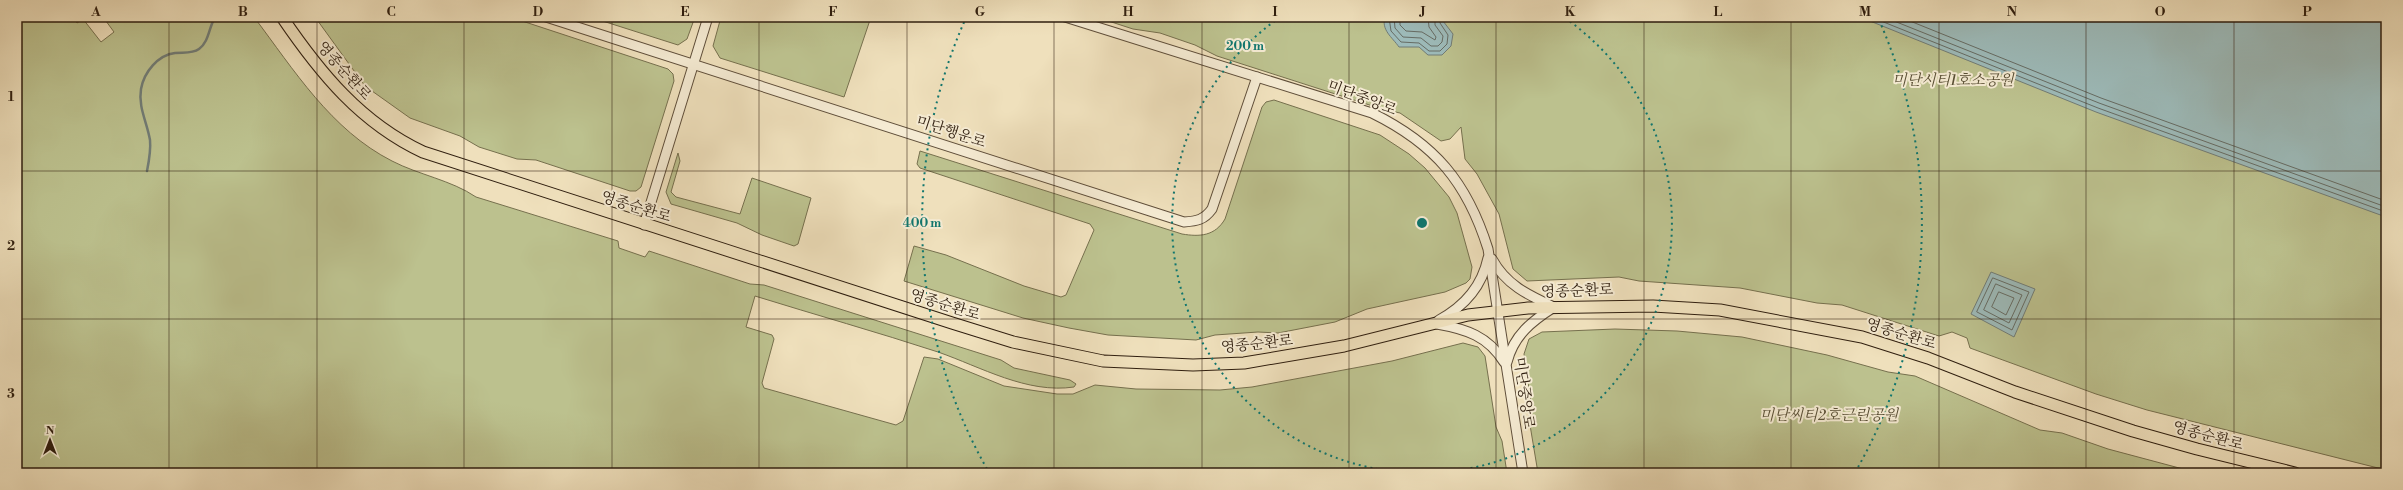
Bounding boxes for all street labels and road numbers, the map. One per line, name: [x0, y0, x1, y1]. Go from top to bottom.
street label: 영종순환로: [313, 38, 376, 105]
street label: 미단중앙로: [1325, 76, 1400, 120]
street label: 미단행운로: [914, 112, 989, 152]
street label: 영종순환로: [599, 187, 674, 227]
street label: 영종순환로: [1540, 280, 1614, 302]
street label: 영종순환로: [908, 285, 983, 325]
street label: 영종순환로: [1864, 314, 1939, 354]
street label: 영종순환로: [1220, 331, 1295, 357]
street label: 미단중앙로: [1510, 356, 1539, 431]
street label: 영종순환로: [2171, 417, 2246, 455]

